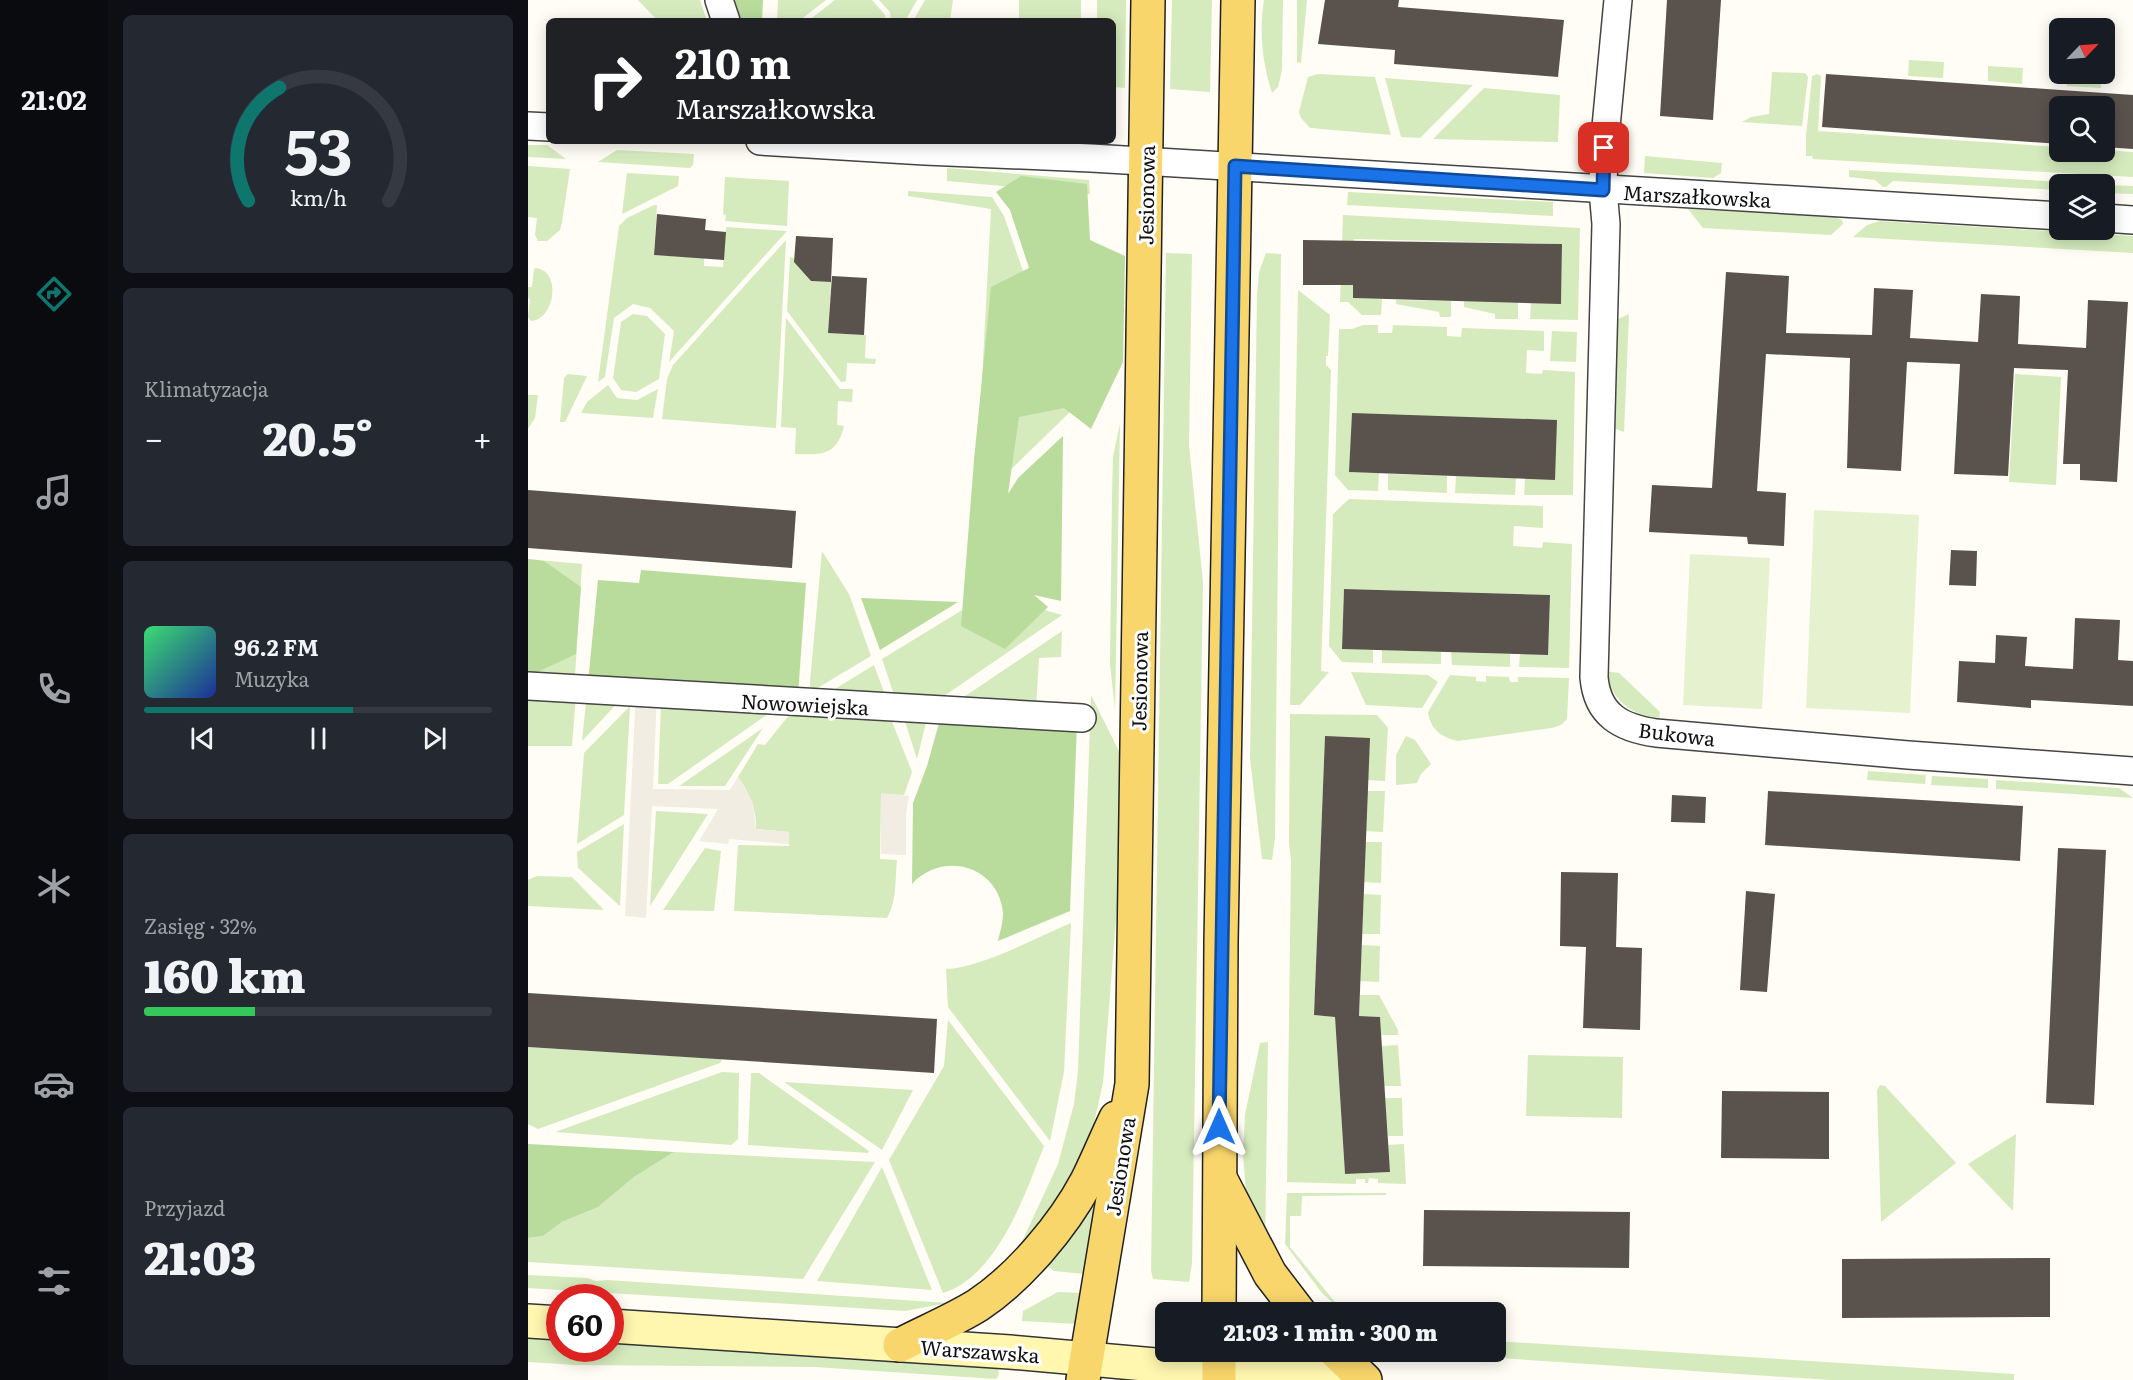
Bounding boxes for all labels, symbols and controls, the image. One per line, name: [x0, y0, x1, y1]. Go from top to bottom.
north arrow: [2049, 18, 2115, 84]
map controls: [2049, 18, 2115, 240]
text: 210 m: [675, 30, 791, 92]
icon: right: [576, 42, 654, 120]
text: 21:02: [21, 78, 87, 118]
text: Marszałkowska: [675, 87, 875, 127]
button: search: [2049, 96, 2115, 162]
text: 53: [284, 102, 352, 194]
pin: [1578, 122, 1629, 173]
icon: arrive: [1587, 131, 1620, 164]
street label: Jesionowa: [1129, 144, 1161, 245]
button: layers: [2049, 174, 2115, 240]
street label: Marszałkowska: [1622, 176, 1772, 214]
text: km/h: [289, 181, 347, 213]
icon: directions: [33, 273, 75, 315]
text: Klimatyzacja: [144, 373, 269, 403]
text: 20.5°: [263, 403, 373, 470]
text: −: [144, 412, 163, 461]
text: +: [473, 412, 492, 461]
icon: music: [33, 471, 75, 513]
text: 96.2 FM: [234, 630, 319, 663]
street label: Jesionowa: [1122, 630, 1154, 731]
text: Muzyka: [234, 663, 309, 693]
icon: phone: [33, 668, 75, 710]
street label: Nowowiejska: [740, 685, 870, 721]
street label: Bukowa: [1637, 713, 1717, 753]
icon: previous: [186, 722, 219, 755]
icon: pause: [302, 722, 335, 755]
icon: next: [418, 722, 451, 755]
icon: climate: [33, 865, 75, 907]
text: Zasięg · 32%: [144, 910, 257, 940]
text: 160 km: [144, 940, 306, 1007]
icon: car: [33, 1063, 75, 1105]
position arrow: [1187, 1095, 1251, 1159]
street label: Jesionowa: [1096, 1114, 1142, 1218]
text: Przyjazd: [144, 1192, 225, 1222]
text: 21:03: [144, 1222, 256, 1289]
icon: filters: [33, 1260, 75, 1302]
speed limit sign: 60: [546, 1284, 624, 1362]
text: 21:03 · 1 min · 300 m: [1224, 1315, 1437, 1348]
street label: Warszawska: [919, 1331, 1041, 1369]

